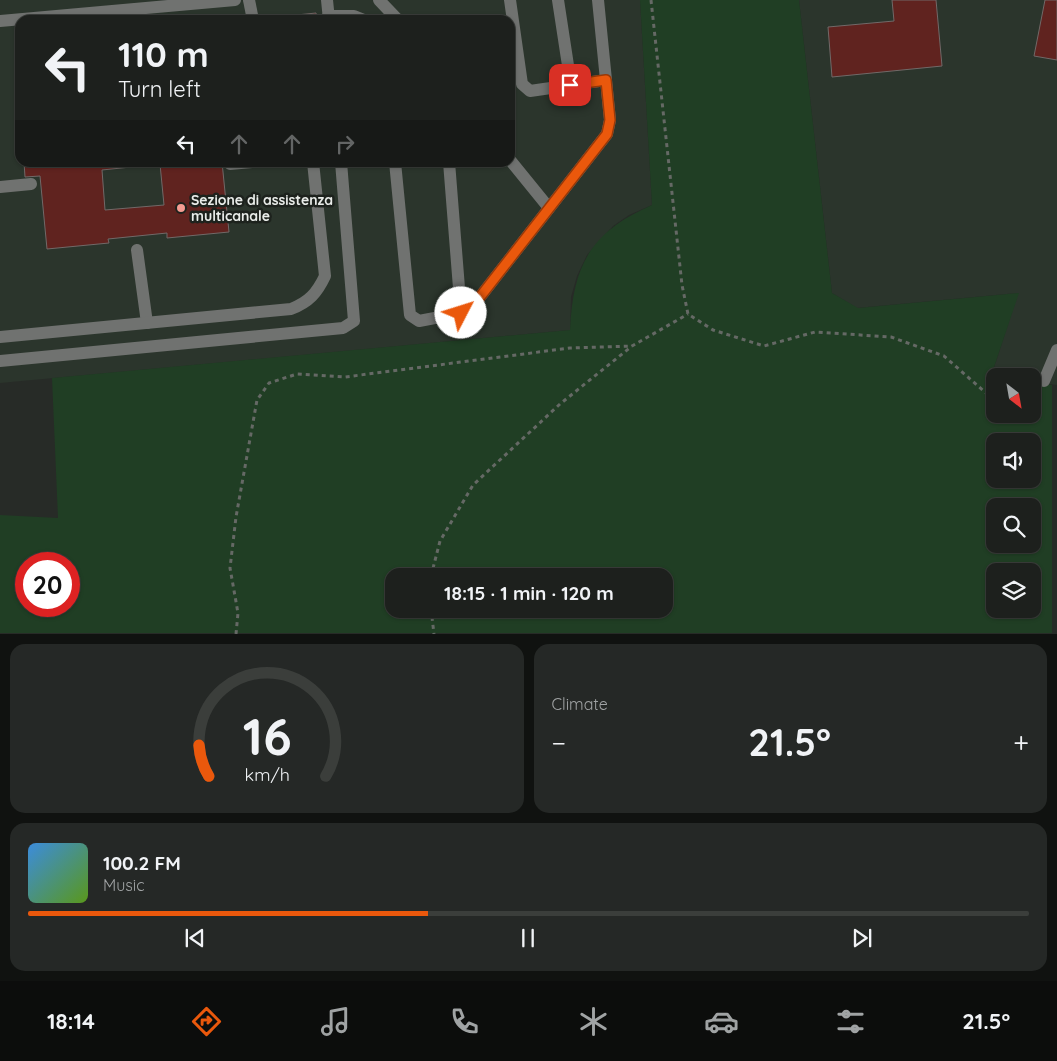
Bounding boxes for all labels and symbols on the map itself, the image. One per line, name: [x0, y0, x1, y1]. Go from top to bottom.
pin: [549, 64, 591, 106]
place label: Sezione di assistenza multicanale: [191, 191, 333, 225]
marker: Sezione di assistenza multicanale: [175, 202, 187, 214]
position arrow: [434, 286, 486, 338]
north arrow: [986, 368, 1041, 422]
speed limit sign: 20: [15, 552, 80, 617]

